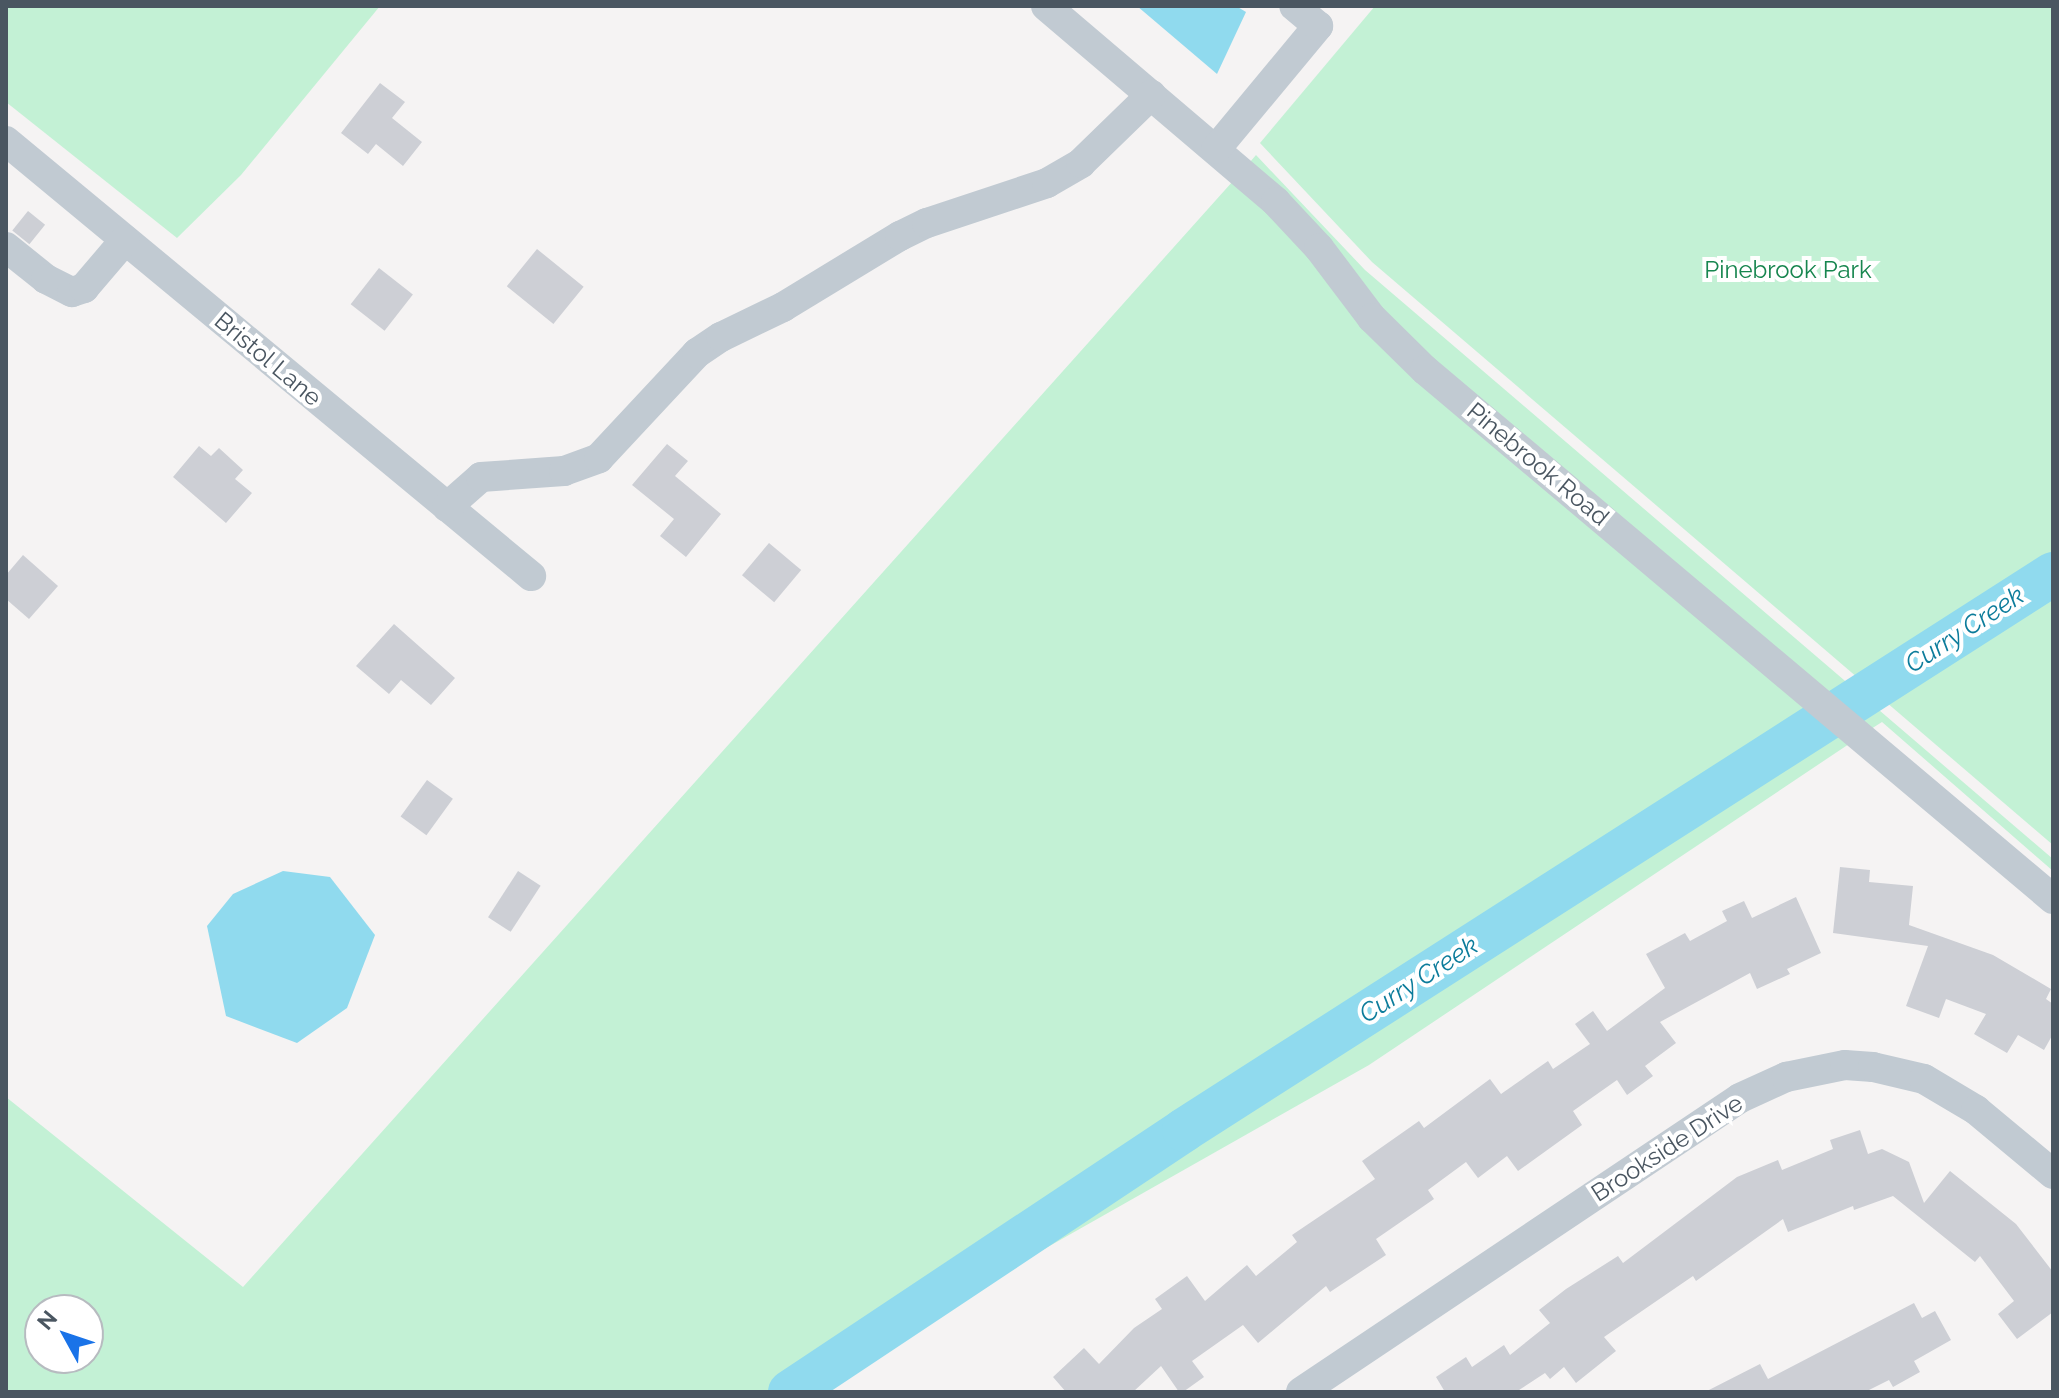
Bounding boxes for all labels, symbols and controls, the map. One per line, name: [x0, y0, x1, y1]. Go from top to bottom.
park label: Pinebrook Park: [1704, 256, 1872, 284]
street label: Bristol Lane: [209, 306, 327, 412]
street label: Pinebrook Road: [1461, 396, 1615, 532]
water label: Curry Creek: [1899, 580, 2031, 680]
water label: Curry Creek: [1353, 930, 1485, 1030]
street label: Brookside Drive: [1586, 1088, 1748, 1208]
north arrow: [24, 1294, 104, 1374]
text: N: [32, 1305, 62, 1335]

